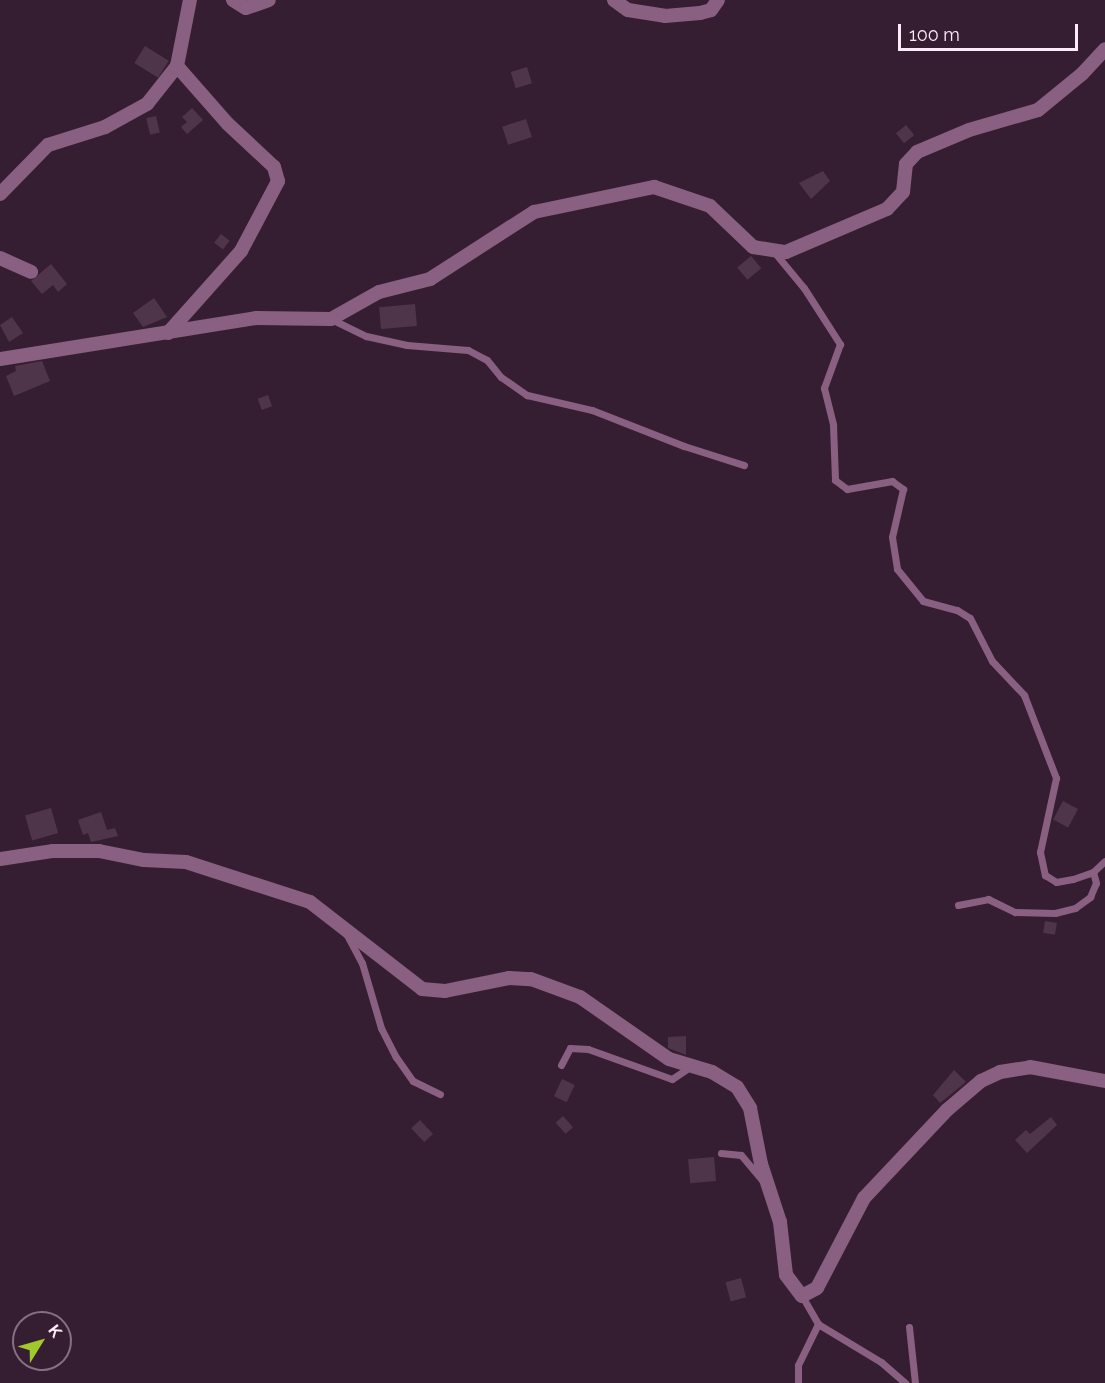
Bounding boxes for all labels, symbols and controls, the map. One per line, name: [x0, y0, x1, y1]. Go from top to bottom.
scale bar: [901, 12, 1081, 50]
text: 100 m: [909, 24, 960, 45]
north arrow: [12, 1311, 72, 1371]
text: K: [44, 1321, 66, 1341]

